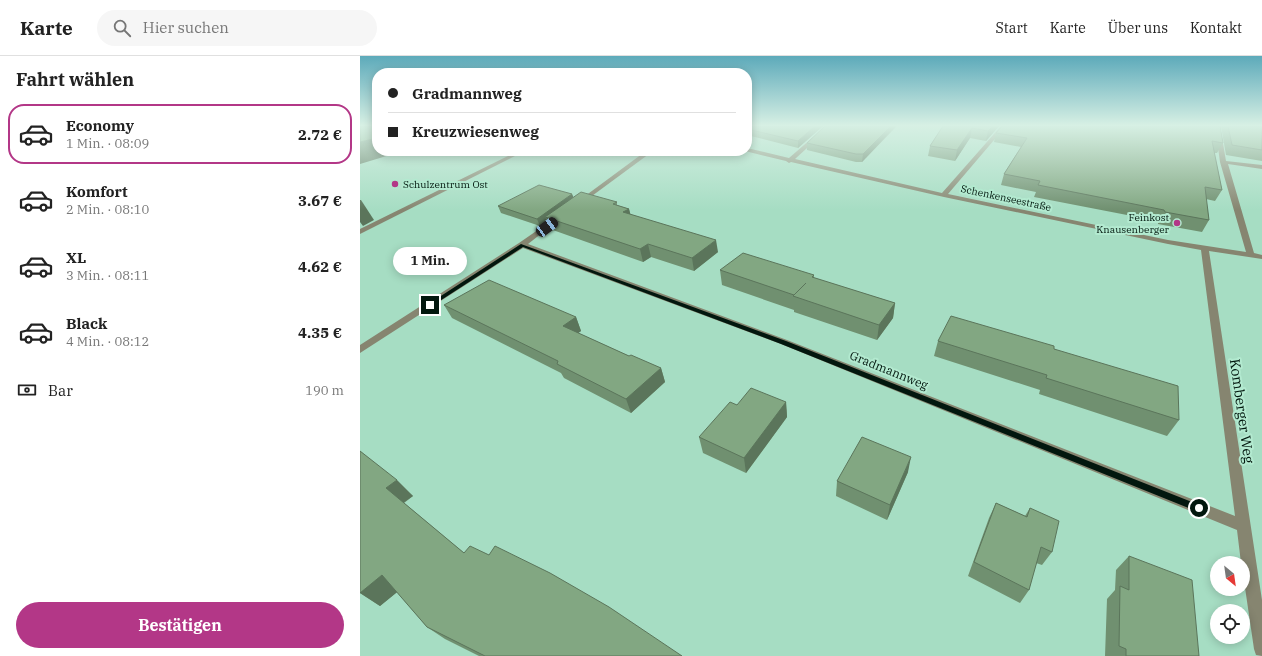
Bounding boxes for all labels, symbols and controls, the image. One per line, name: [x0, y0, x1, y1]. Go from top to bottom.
search box: [97, 10, 377, 46]
text: Karte: [20, 16, 73, 40]
icon: search: [111, 17, 133, 39]
text: Hier suchen: [143, 18, 229, 37]
text: Start: [996, 19, 1028, 37]
text: Karte: [1050, 19, 1086, 37]
text: Über uns: [1108, 19, 1168, 37]
text: Kontakt: [1190, 19, 1242, 37]
text: Fahrt wählen: [16, 68, 134, 91]
text: Gradmannweg: [412, 84, 522, 103]
icon: car: [18, 116, 54, 152]
text: Economy: [66, 116, 134, 135]
text: Kreuzwiesenweg: [412, 122, 539, 141]
text: 2.72 €: [298, 125, 342, 144]
text: 1 Min. · 08:09: [66, 135, 149, 152]
place label: Schulzentrum Ost: [403, 178, 488, 191]
marker: Schulzentrum Ost: [390, 179, 400, 189]
icon: car: [18, 182, 54, 218]
text: Komfort: [66, 182, 128, 201]
street label: Schenkenseestraße: [960, 182, 1052, 214]
text: 3.67 €: [298, 191, 342, 210]
text: 2 Min. · 08:10: [66, 201, 149, 218]
place label: Feinkost Knausenberger: [1096, 211, 1170, 236]
car: [534, 215, 560, 239]
marker: Feinkost Knausenberger: [1172, 218, 1182, 228]
callout: 1 Min.: [393, 247, 467, 275]
icon: car: [18, 248, 54, 284]
text: XL: [66, 248, 86, 267]
text: 1 Min.: [410, 252, 450, 269]
text: 4.62 €: [298, 257, 342, 276]
text: 3 Min. · 08:11: [66, 267, 149, 284]
route end: [421, 296, 439, 314]
icon: car: [18, 314, 54, 350]
text: Black: [66, 314, 107, 333]
text: 4.35 €: [298, 323, 342, 342]
text: 4 Min. · 08:12: [66, 333, 149, 350]
street label: Gradmannweg: [848, 347, 931, 393]
street label: Komberger Weg: [1226, 357, 1258, 465]
icon: cash: [16, 379, 38, 401]
text: Bar: [48, 381, 73, 400]
text: 190 m: [305, 382, 344, 399]
route start: [1190, 499, 1208, 517]
north arrow: [1210, 556, 1250, 596]
map controls: [1210, 556, 1250, 644]
button: Bestätigen: [16, 602, 344, 648]
button: locate: [1210, 604, 1250, 644]

